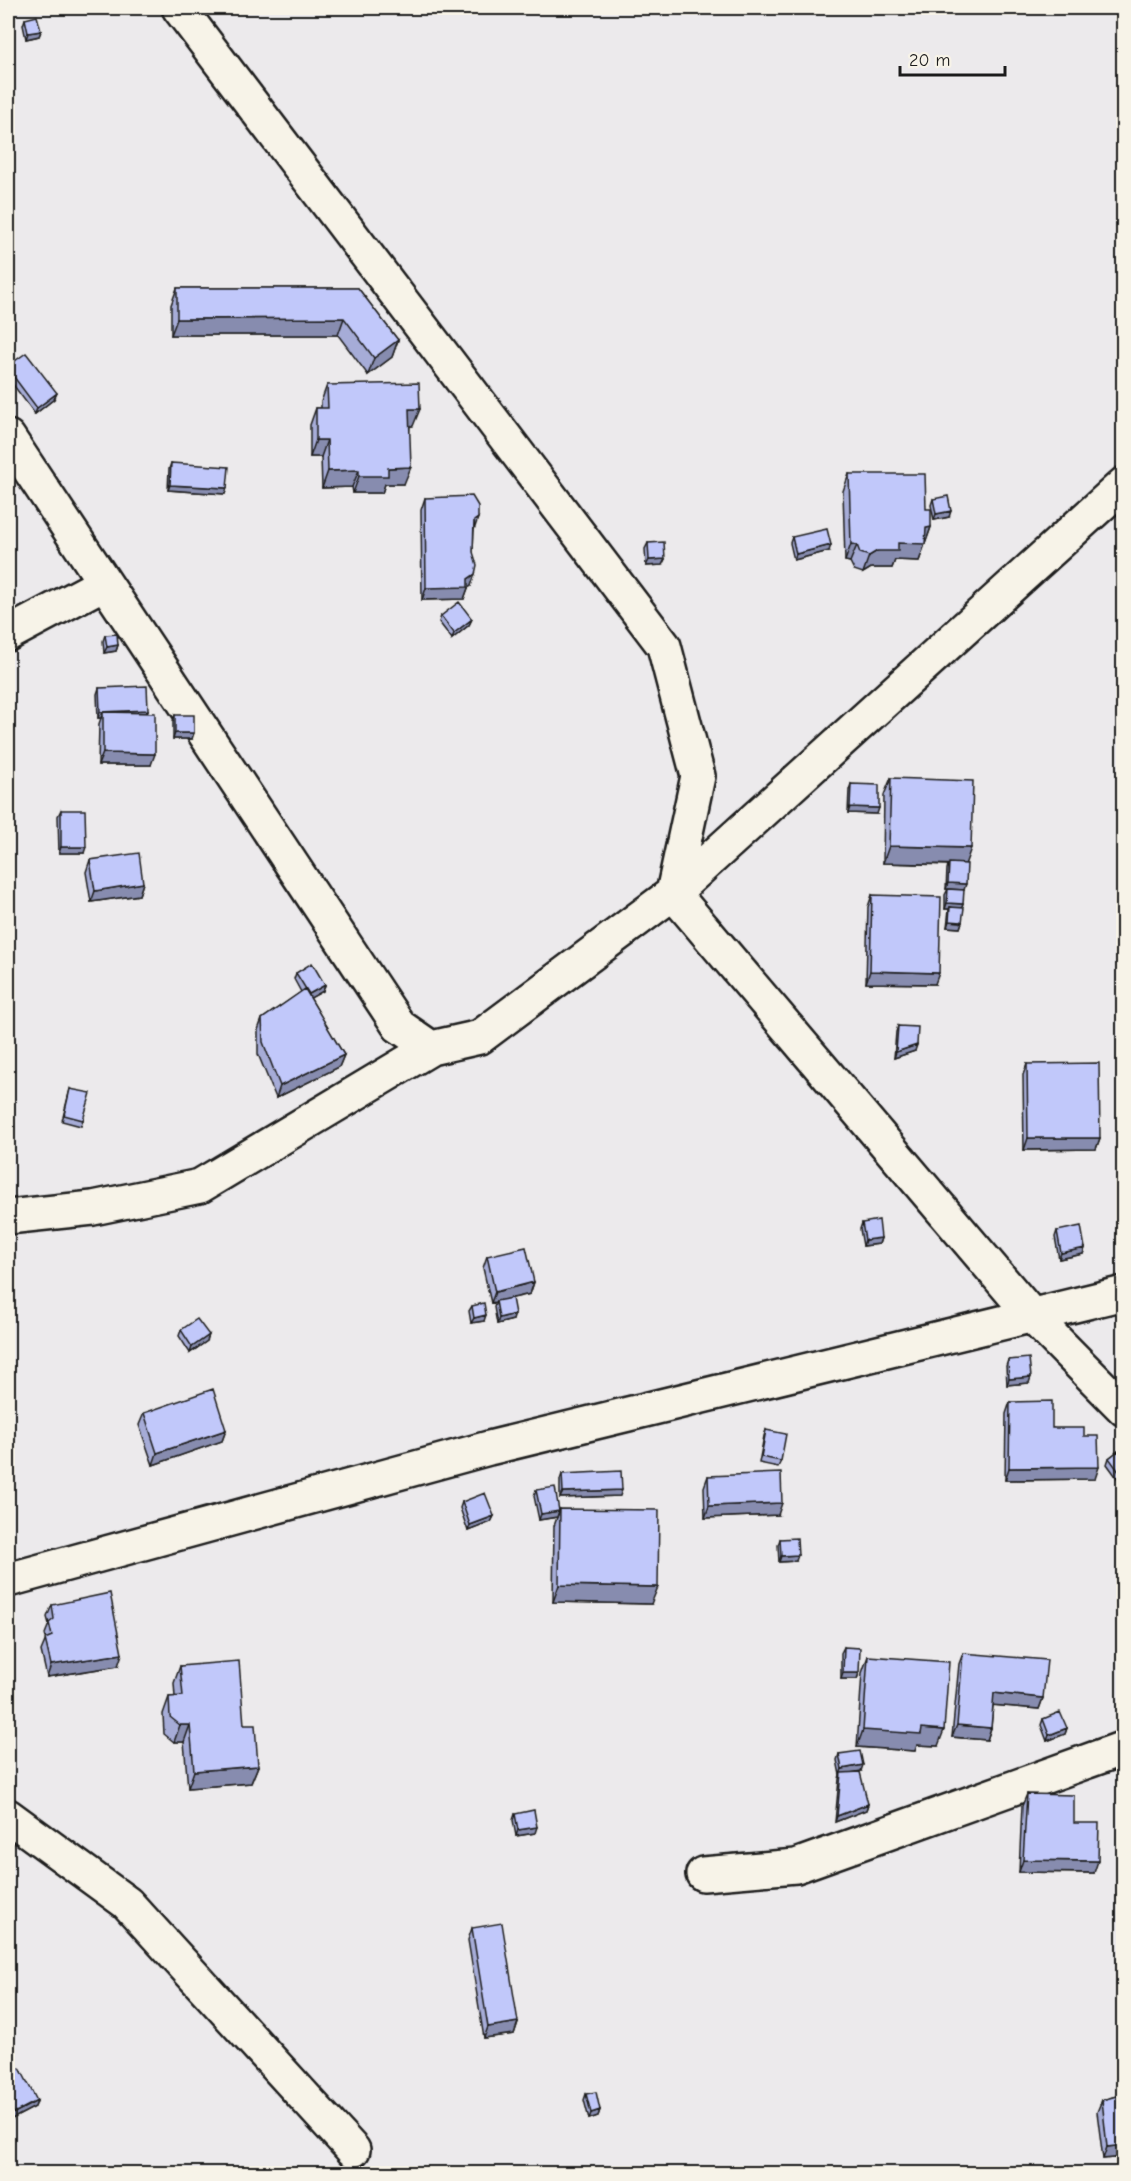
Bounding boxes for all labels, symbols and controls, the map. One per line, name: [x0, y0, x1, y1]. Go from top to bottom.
scale bar: [900, 39, 1005, 77]
text: 20 m: [909, 50, 950, 71]

